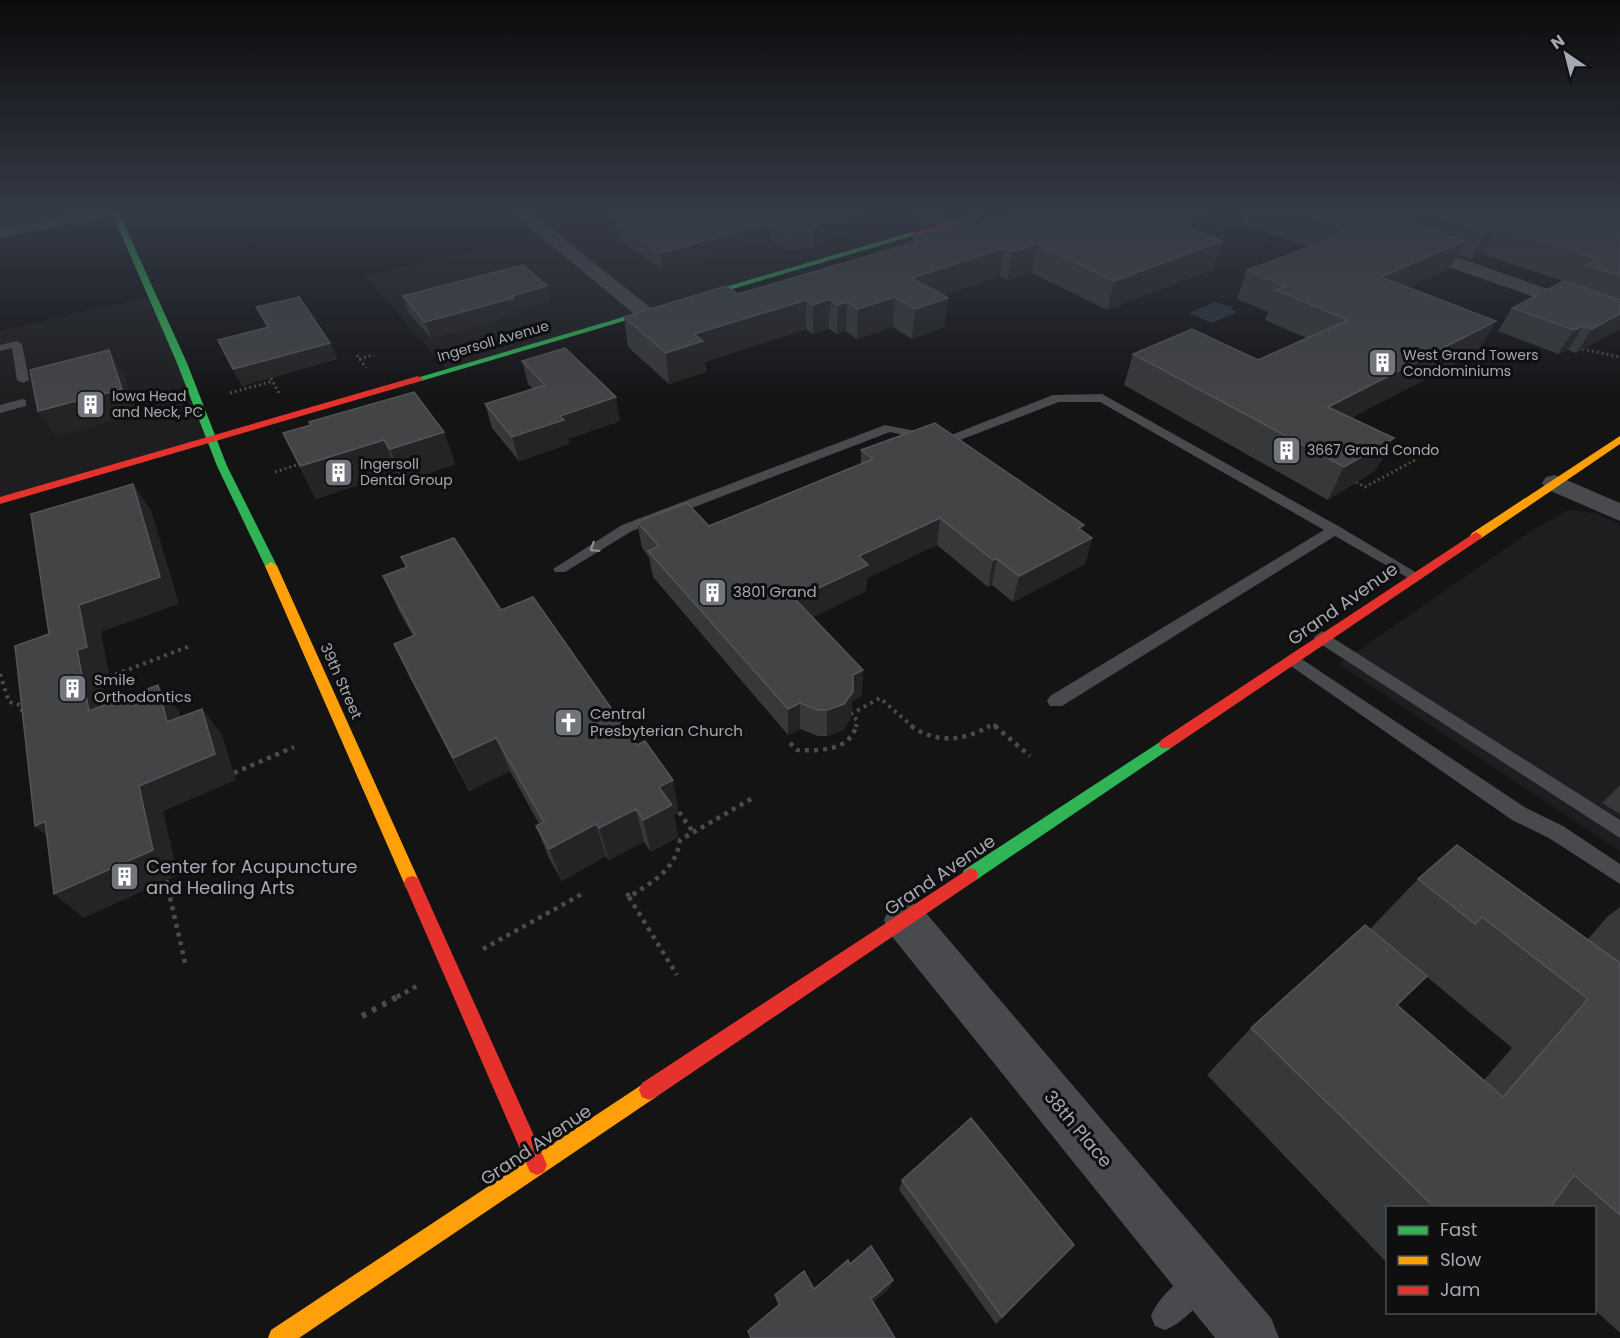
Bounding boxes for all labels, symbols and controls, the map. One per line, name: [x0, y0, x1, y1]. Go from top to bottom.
north arrow: [1536, 24, 1596, 84]
text: N: [1546, 29, 1569, 55]
street label: Ingersoll Avenue: [435, 315, 551, 366]
place label: West Grand Towers Condominiums: [1403, 345, 1538, 381]
building icon: West Grand Towers Condominiums: [1366, 347, 1398, 379]
place label: Iowa Head and Neck, PC: [112, 386, 203, 422]
building icon: Iowa Head and Neck, PC: [75, 388, 107, 420]
building icon: 3667 Grand Condo: [1270, 434, 1302, 466]
place label: 3667 Grand Condo: [1307, 440, 1439, 460]
place label: Ingersoll Dental Group: [360, 454, 453, 490]
building icon: Ingersoll Dental Group: [323, 456, 355, 488]
one-way arrow: [589, 541, 600, 552]
street label: Grand Avenue: [1283, 556, 1403, 651]
building icon: 3801 Grand: [696, 576, 728, 608]
place label: 3801 Grand: [733, 581, 817, 602]
street label: 39th Street: [315, 639, 368, 722]
place label: Smile Orthodontics: [94, 669, 192, 707]
building icon: Smile Orthodontics: [57, 673, 89, 705]
place label: Central Presbyterian Church: [590, 703, 743, 741]
church icon: Central Presbyterian Church: [553, 707, 585, 739]
street label: Grand Avenue: [879, 828, 1000, 921]
place label: Center for Acupuncture and Healing Arts: [146, 854, 357, 900]
building icon: Center for Acupuncture and Healing Arts: [109, 861, 141, 893]
street label: 38th Place: [1039, 1085, 1118, 1173]
street label: Grand Avenue: [475, 1098, 596, 1191]
legend: [1386, 1206, 1596, 1314]
text: Fast: [1440, 1217, 1477, 1242]
text: Slow: [1440, 1247, 1482, 1272]
text: Jam: [1440, 1277, 1480, 1302]

